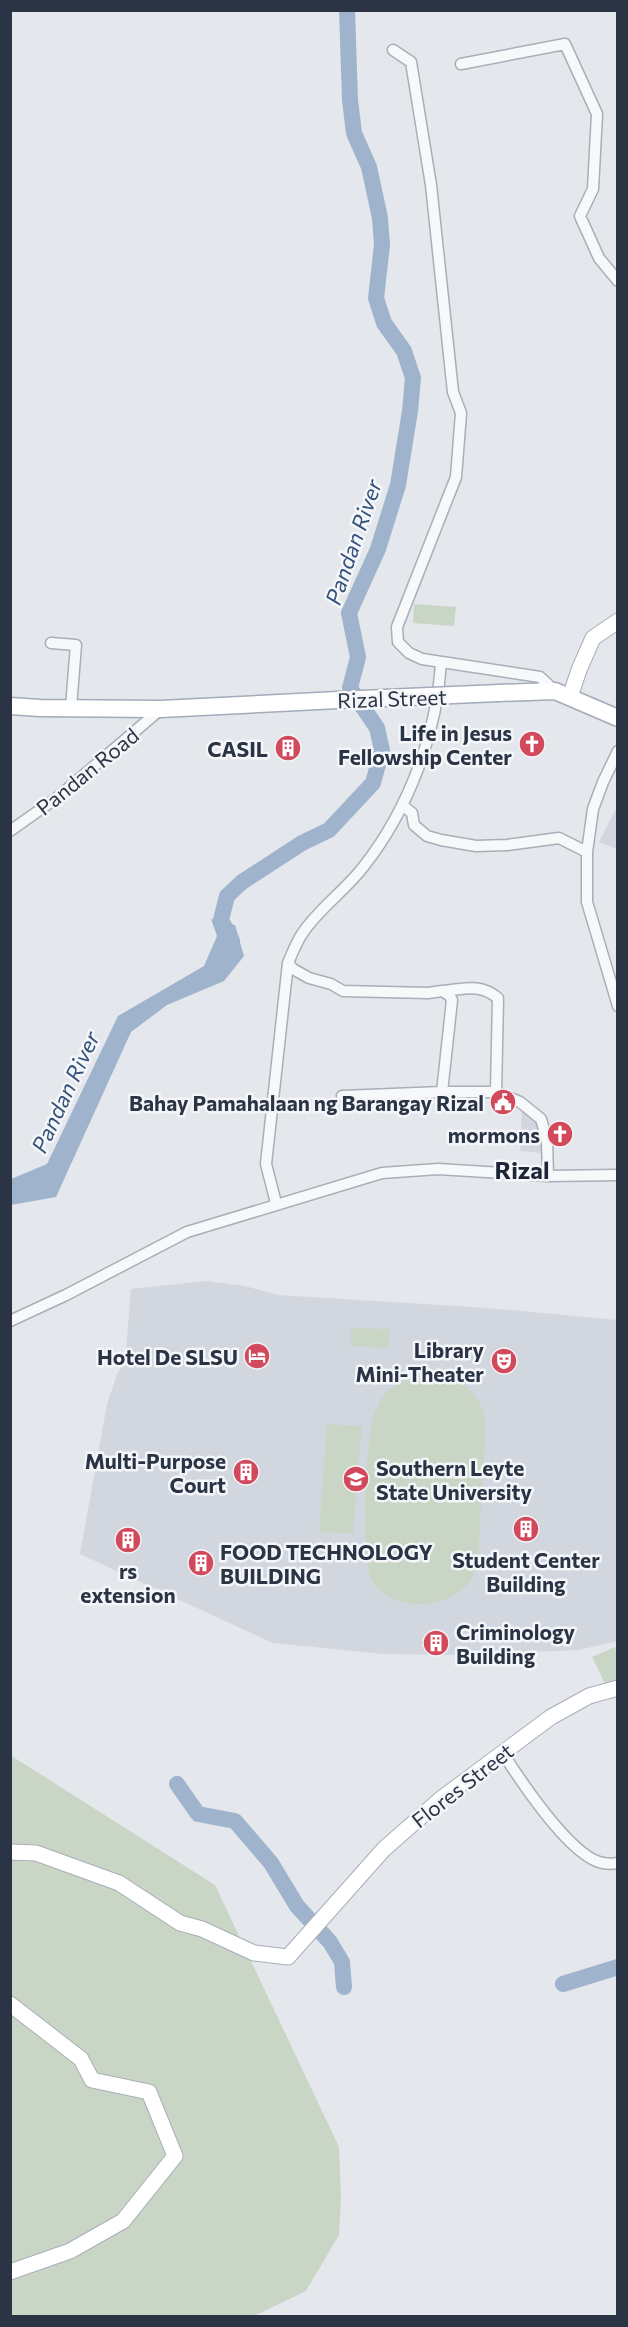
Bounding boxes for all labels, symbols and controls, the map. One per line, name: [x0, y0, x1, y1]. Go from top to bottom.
water label: Pandan River: [319, 475, 387, 608]
street label: Rizal Street: [337, 684, 447, 712]
place label: Life in Jesus Fellowship Center: [338, 720, 512, 769]
street label: Pandan Road: [31, 722, 143, 820]
church icon: Life in Jesus Fellowship Center: [517, 729, 547, 759]
building icon: CASIL: [273, 733, 303, 763]
place label: CASIL: [207, 736, 268, 761]
water label: Pandan River: [25, 1026, 105, 1157]
public building icon: Bahay Pamahalaan ng Barangay Rizal: [488, 1087, 518, 1117]
place label: Bahay Pamahalaan ng Barangay Rizal: [129, 1090, 484, 1115]
church icon: mormons: [545, 1119, 575, 1149]
place label: mormons: [448, 1122, 540, 1147]
district label: Rizal: [495, 1155, 549, 1184]
place label: Library Mini-Theater: [355, 1337, 484, 1386]
hotel icon: Hotel De SLSU: [242, 1341, 272, 1371]
place label: Hotel De SLSU: [97, 1344, 238, 1369]
theatre icon: Library Mini-Theater: [489, 1346, 519, 1376]
place label: Multi-Purpose Court: [85, 1448, 226, 1497]
place label: Southern Leyte State University: [376, 1455, 532, 1504]
building icon: Multi-Purpose Court: [231, 1457, 261, 1487]
school or university icon: Southern Leyte State University: [341, 1464, 371, 1494]
building icon: Student Center Building: [511, 1514, 541, 1544]
building icon: rs extension: [113, 1525, 143, 1555]
place label: FOOD TECHNOLOGY BUILDING: [220, 1539, 433, 1588]
place label: Student Center Building: [452, 1547, 600, 1596]
building icon: FOOD TECHNOLOGY BUILDING: [186, 1548, 216, 1578]
place label: rs extension: [80, 1558, 176, 1607]
place label: Criminology Building: [456, 1619, 576, 1668]
building icon: Criminology Building: [421, 1628, 451, 1658]
street label: Flores Street: [406, 1738, 518, 1832]

